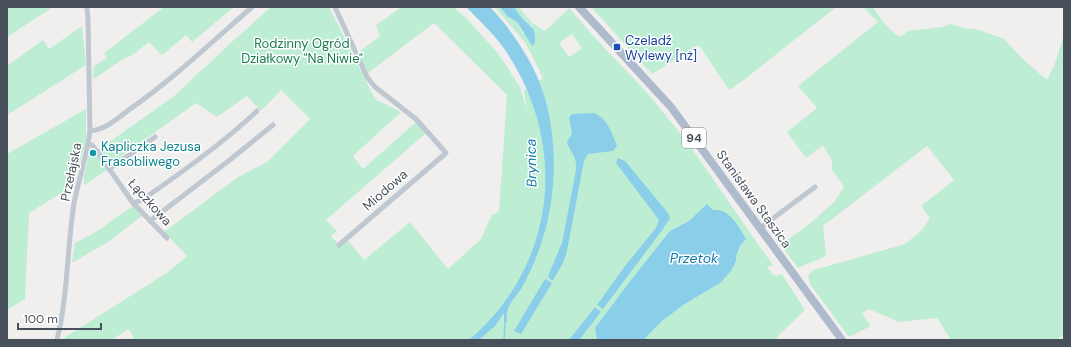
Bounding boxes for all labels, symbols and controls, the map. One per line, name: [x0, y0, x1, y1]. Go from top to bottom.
place label: Czeladź Wylewy [nż]: [625, 32, 697, 64]
park label: Rodzinny Ogród Działkowy "Na Niwie": [241, 35, 363, 67]
marker: Czeladź Wylewy [nż]: [612, 42, 622, 52]
road number: 94: [682, 128, 706, 148]
place label: Kapliczka Jezusa Frasobliwego: [101, 138, 201, 170]
water label: Brynica: [522, 138, 540, 187]
street label: Przełajska: [57, 141, 85, 203]
street label: Stanisława Staszica: [713, 147, 795, 251]
marker: Kapliczka Jezusa Frasobliwego: [88, 148, 98, 158]
street label: Miodowa: [359, 166, 411, 214]
street label: Łączkowa: [124, 175, 176, 229]
water label: Przetok: [670, 249, 719, 267]
scale bar: [18, 305, 101, 331]
text: 100 m: [24, 311, 58, 327]

